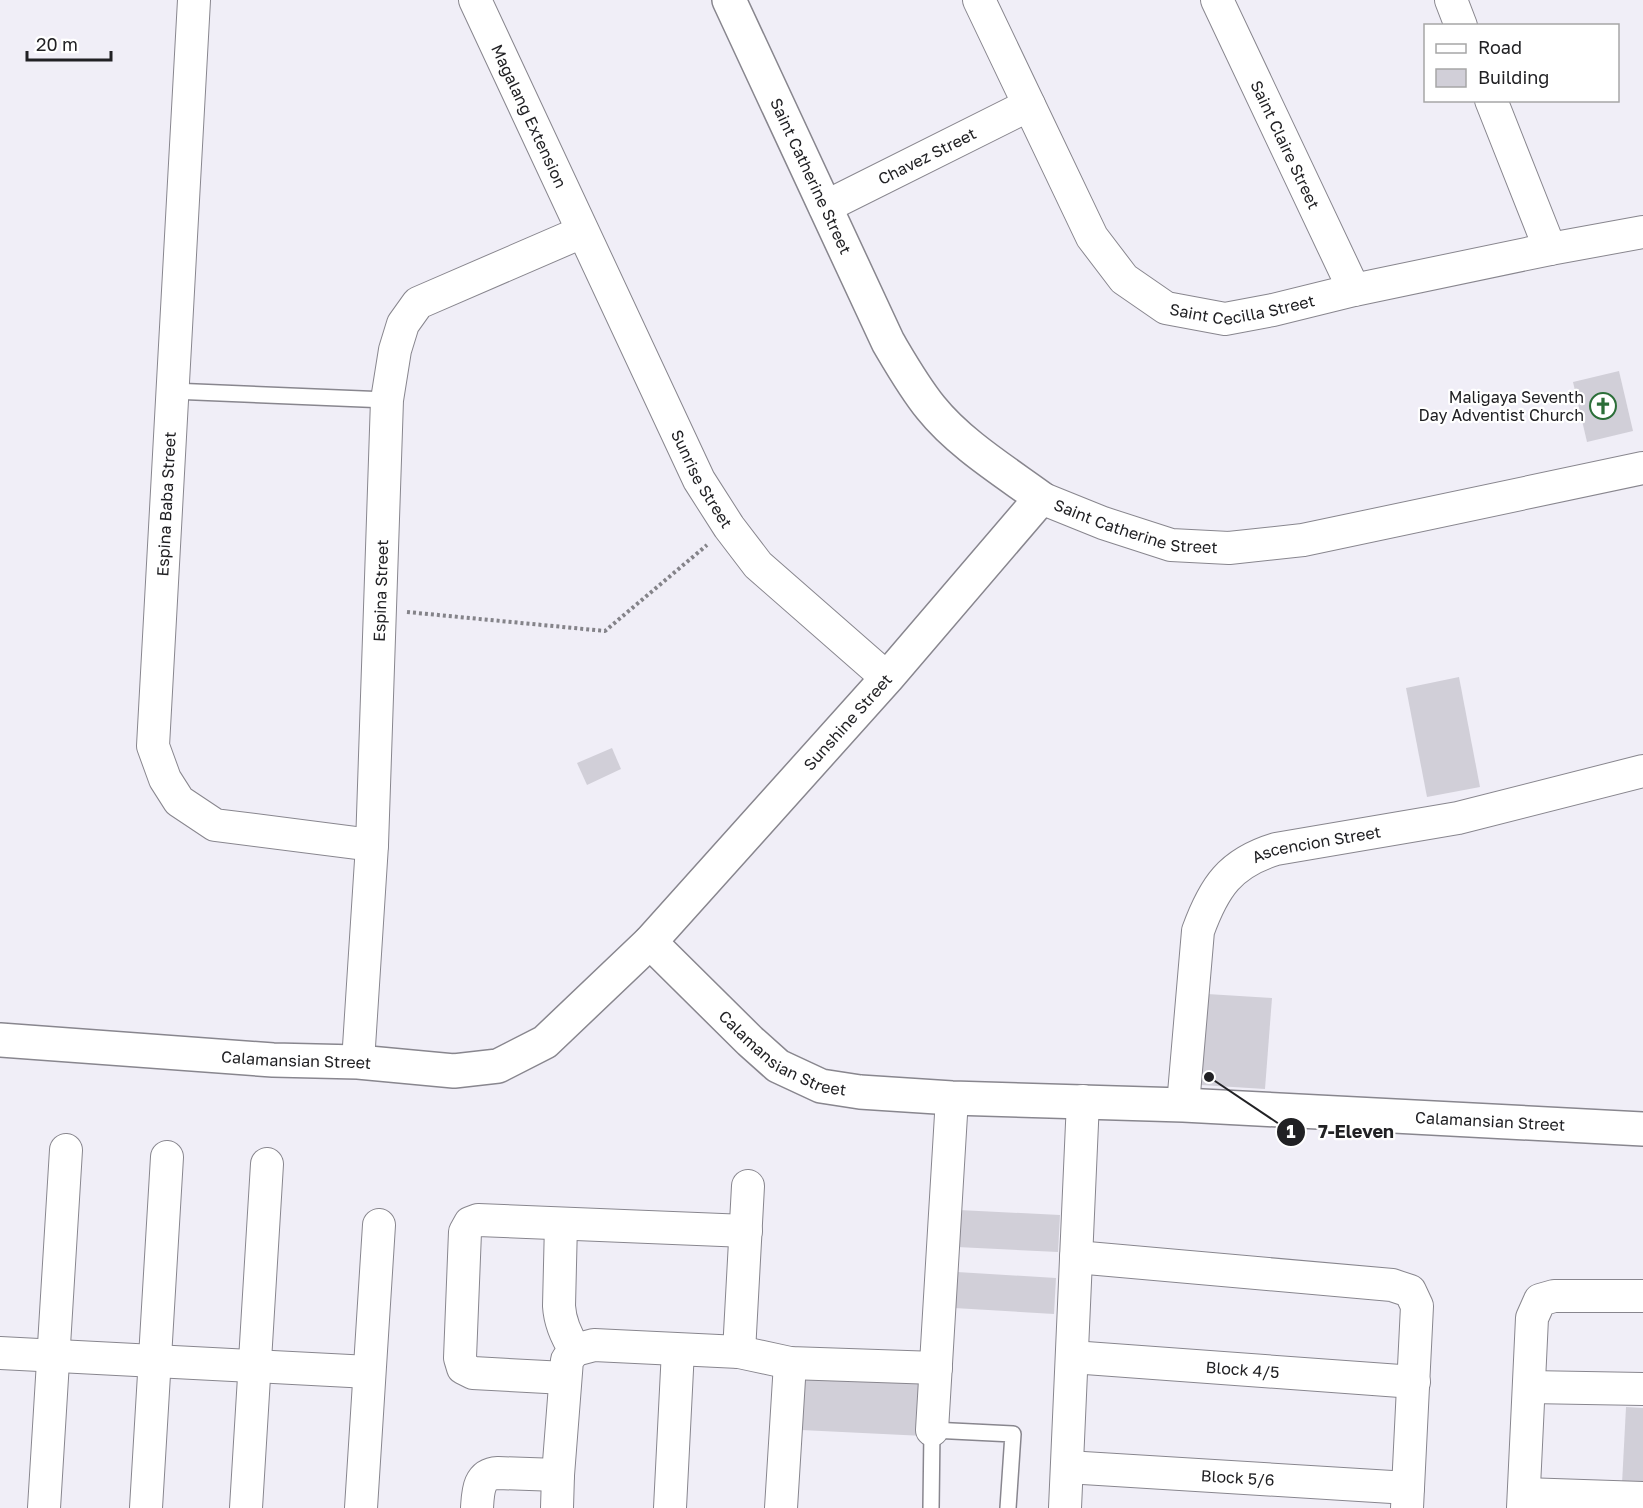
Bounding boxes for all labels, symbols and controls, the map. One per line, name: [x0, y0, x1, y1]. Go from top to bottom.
scale bar: [27, 24, 111, 62]
legend: [1424, 24, 1619, 102]
text: 20 m: [36, 33, 78, 55]
text: Road: [1478, 36, 1522, 58]
street label: Magalang Extension: [487, 41, 571, 191]
text: Building: [1478, 66, 1549, 88]
street label: Saint Claire Street: [1246, 77, 1324, 212]
street label: Saint Catherine Street: [766, 95, 856, 257]
street label: Chavez Street: [875, 123, 979, 189]
street label: Saint Cecilla Street: [1168, 290, 1317, 329]
place label: Maligaya Seventh Day Adventist Church: [1419, 387, 1584, 425]
church icon: Maligaya Seventh Day Adventist Church: [1588, 391, 1618, 421]
street label: Sunrise Street: [667, 426, 737, 532]
street label: Espina Baba Street: [152, 431, 180, 577]
street label: Saint Catherine Street: [1051, 494, 1218, 557]
street label: Espina Street: [369, 539, 392, 642]
street label: Sunshine Street: [799, 669, 896, 774]
street label: Ascencion Street: [1249, 821, 1382, 867]
street label: Calamansian Street: [715, 1006, 848, 1100]
street label: Calamansian Street: [221, 1046, 372, 1073]
street label: Calamansian Street: [1415, 1107, 1566, 1135]
callout: 7-Eleven: [1276, 1114, 1406, 1150]
text: 1: [1286, 1120, 1296, 1142]
text: 7-Eleven: [1318, 1120, 1394, 1142]
street label: Block 4/5: [1205, 1357, 1280, 1382]
street label: Block 5/6: [1200, 1465, 1275, 1490]

